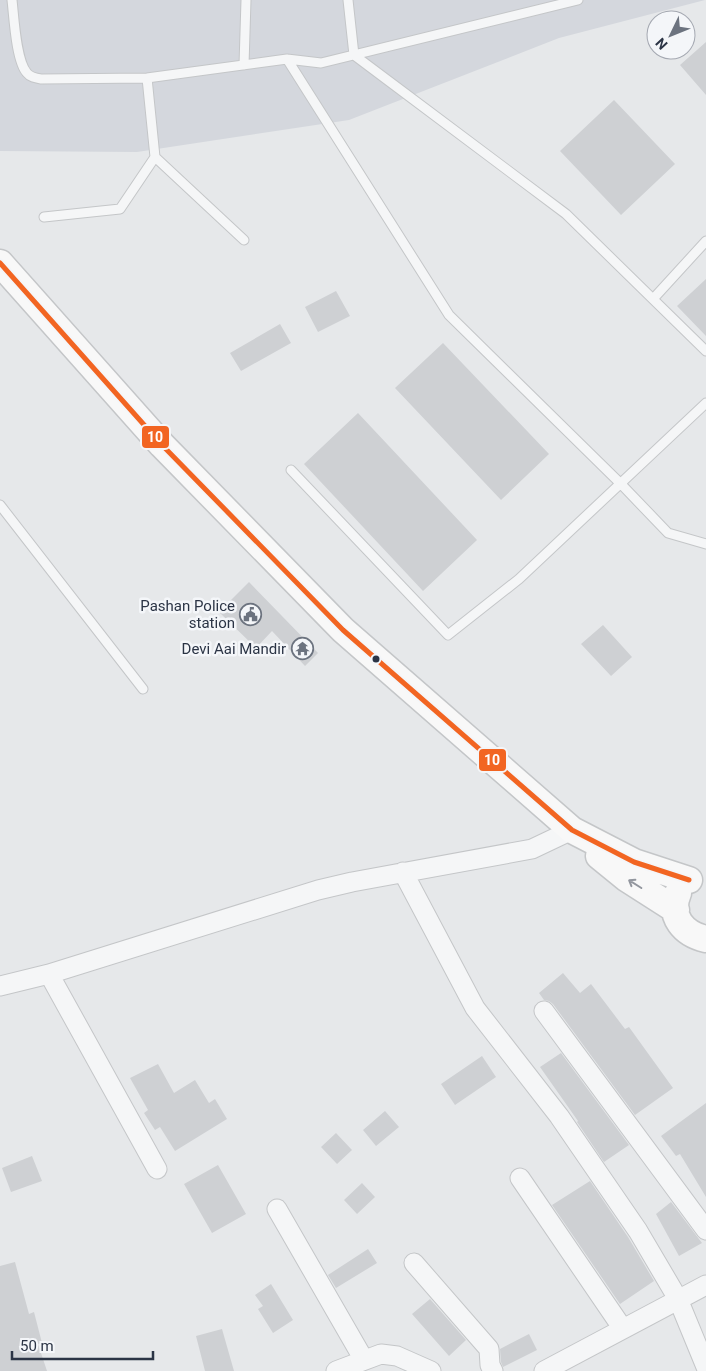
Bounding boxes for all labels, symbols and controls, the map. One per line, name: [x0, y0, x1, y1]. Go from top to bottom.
north arrow: [646, 10, 696, 60]
text: N: [652, 35, 671, 53]
line badge: 10: [141, 425, 170, 449]
text: 10: [147, 429, 163, 445]
place label: Pashan Police station: [140, 597, 235, 632]
public building icon: Pashan Police station: [239, 603, 263, 627]
temple icon: Devi Aai Mandir: [290, 637, 314, 661]
place label: Devi Aai Mandir: [182, 640, 286, 658]
unlabelled marker: [371, 654, 381, 664]
line badge: 10: [478, 748, 507, 772]
text: 10: [484, 752, 500, 768]
one-way arrow: [628, 878, 642, 888]
scale bar: [12, 1328, 154, 1360]
text: 50 m: [20, 1337, 54, 1355]

